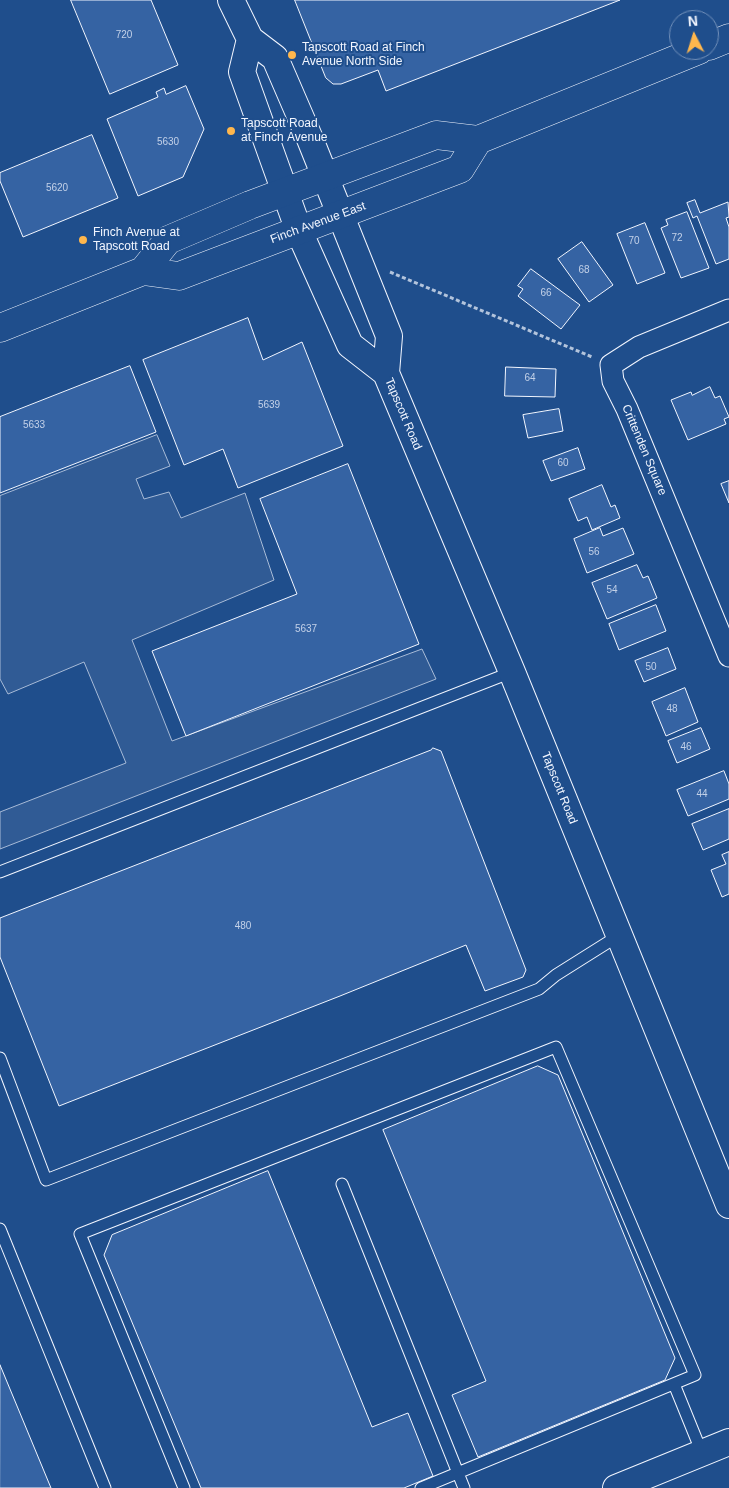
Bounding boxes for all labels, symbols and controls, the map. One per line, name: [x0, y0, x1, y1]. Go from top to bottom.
north arrow: [669, 10, 719, 60]
text: N: [687, 13, 699, 29]
house number: 720: [116, 29, 132, 41]
place label: Tapscott Road at Finch Avenue North Side: [302, 41, 425, 69]
marker: Tapscott Road at Finch Avenue North Side: [286, 49, 298, 61]
place label: Tapscott Road at Finch Avenue: [241, 117, 328, 145]
marker: Tapscott Road at Finch Avenue: [225, 125, 237, 137]
house number: 5630: [157, 136, 179, 148]
house number: 5620: [46, 182, 68, 194]
street label: Finch Avenue East: [268, 199, 368, 247]
place label: Finch Avenue at Tapscott Road: [93, 226, 180, 254]
house number: 72: [671, 232, 683, 244]
marker: Finch Avenue at Tapscott Road: [77, 234, 89, 246]
house number: 70: [628, 235, 640, 247]
house number: 68: [578, 264, 590, 276]
house number: 66: [540, 287, 552, 299]
house number: 64: [524, 372, 536, 384]
street label: Tapscott Road: [381, 376, 425, 452]
house number: 5639: [258, 399, 280, 411]
street label: Crittenden Square: [618, 402, 670, 498]
house number: 5633: [23, 419, 45, 431]
house number: 60: [557, 457, 569, 469]
house number: 56: [588, 546, 600, 558]
house number: 54: [606, 584, 618, 596]
house number: 5637: [295, 623, 317, 635]
house number: 50: [645, 661, 657, 673]
house number: 48: [666, 703, 678, 715]
house number: 46: [680, 741, 692, 753]
street label: Tapscott Road: [538, 750, 580, 826]
house number: 44: [696, 788, 708, 800]
house number: 480: [235, 920, 251, 932]

